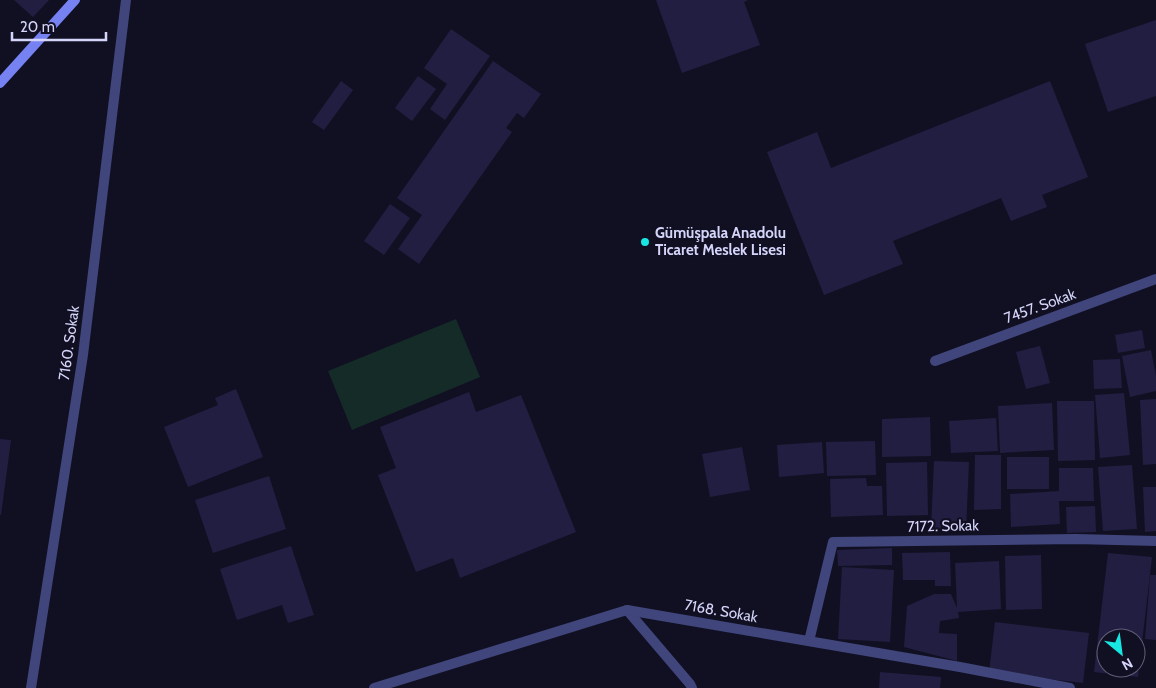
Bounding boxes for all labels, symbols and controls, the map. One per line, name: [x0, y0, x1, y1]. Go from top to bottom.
scale bar: [12, 10, 106, 42]
text: 20 m: [20, 18, 55, 36]
place label: Gümüşpala Anadolu Ticaret Meslek Lisesi: [655, 224, 786, 259]
marker: Gümüşpala Anadolu Ticaret Meslek Lisesi: [639, 236, 651, 248]
street label: 7457. Sokak: [1002, 285, 1078, 327]
street label: 7160. Sokak: [55, 304, 83, 382]
street label: 7172. Sokak: [907, 516, 979, 536]
street label: 7168. Sokak: [683, 596, 759, 626]
north arrow: [1096, 628, 1146, 678]
text: N: [1119, 654, 1136, 675]

